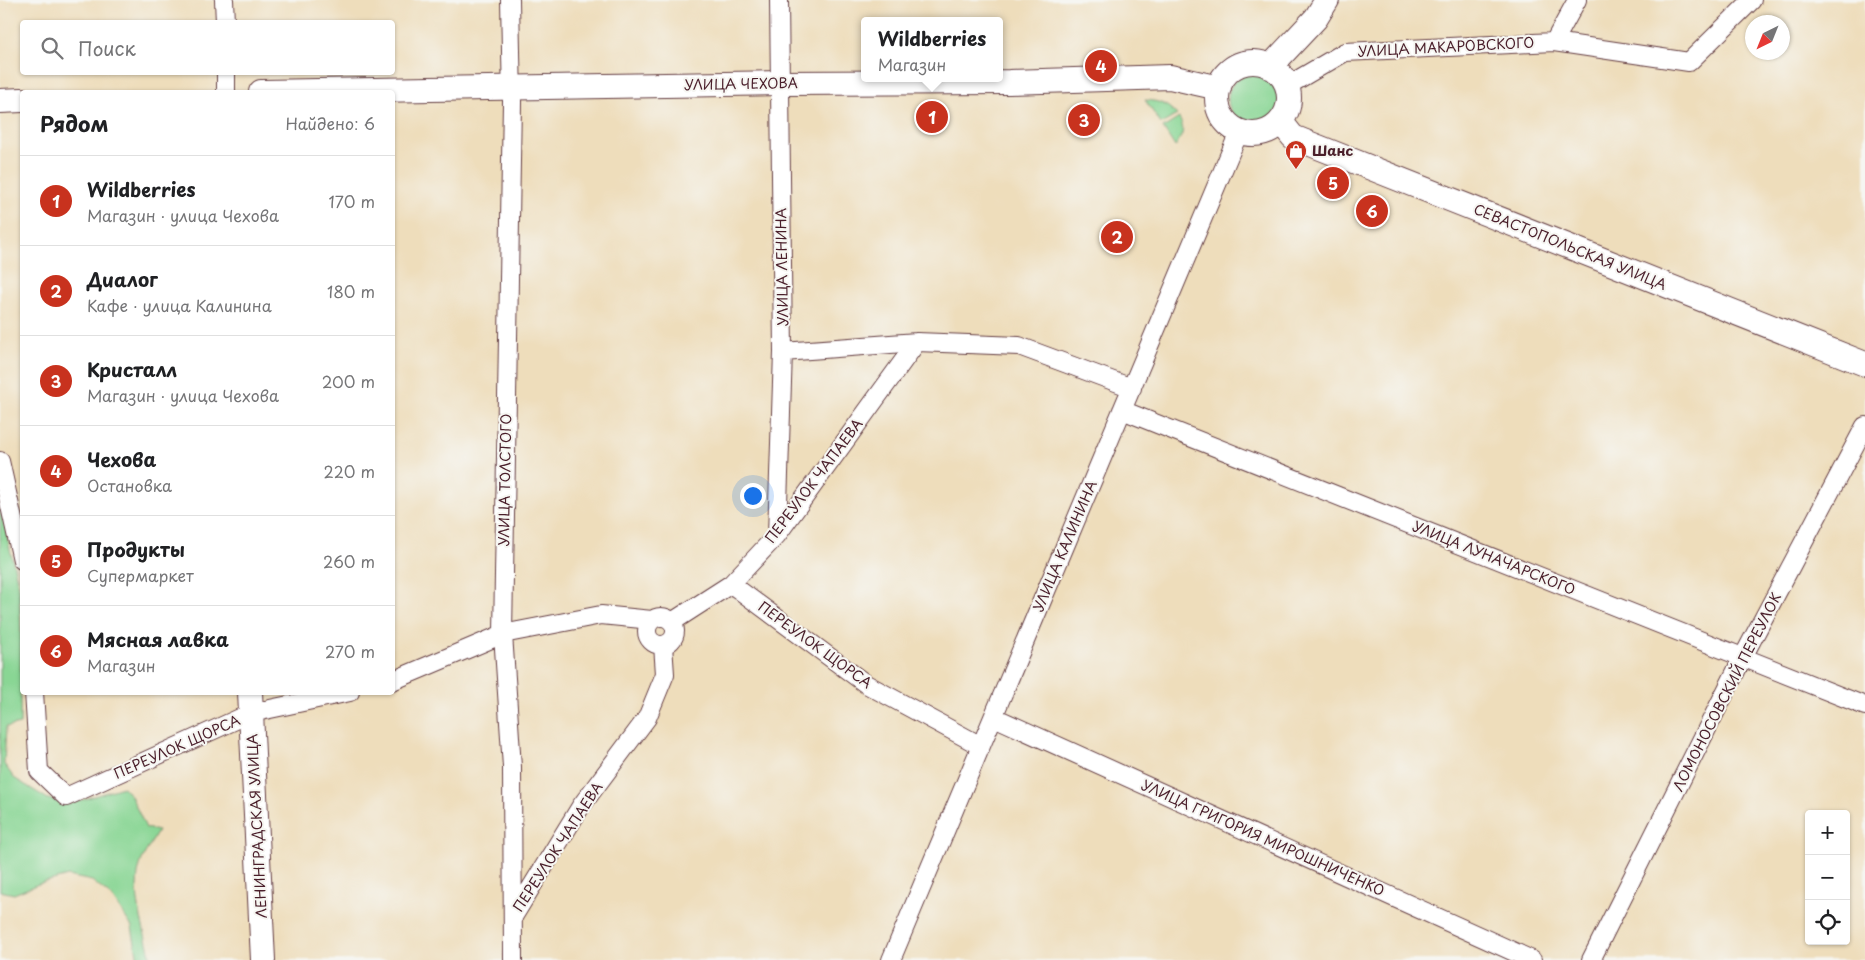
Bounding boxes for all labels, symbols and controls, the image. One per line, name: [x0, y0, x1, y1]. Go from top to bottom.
north arrow: [1745, 15, 1790, 60]
popup: [861, 17, 1003, 82]
search box: [20, 20, 395, 75]
text: Wildberries: [878, 24, 986, 52]
street label: УЛИЦА МАКАРОВСКОГО: [1357, 31, 1535, 62]
icon: search: [38, 34, 66, 62]
text: Поиск: [78, 34, 136, 62]
pin: 4: [1085, 47, 1117, 85]
text: Магазин: [878, 52, 946, 76]
street label: УЛИЦА ЧЕХОВА: [684, 72, 798, 95]
pin: 1: [916, 98, 948, 136]
pin: 3: [1068, 101, 1100, 139]
text: Рядом: [40, 107, 108, 139]
text: Найдено: 6: [285, 111, 375, 135]
shop icon: Шанс: [1284, 139, 1308, 170]
place label: Шанс: [1312, 140, 1354, 161]
pin: 5: [1317, 164, 1349, 202]
text: Wildberries: [87, 175, 196, 203]
text: 1: [52, 189, 60, 213]
text: 170 m: [329, 189, 375, 213]
pin: 6: [1356, 192, 1388, 230]
street label: СЕВАСТОПОЛЬСКАЯ УЛИЦА: [1471, 198, 1670, 295]
text: Магазин · улица Чехова: [87, 203, 279, 227]
street label: УЛИЦА ЛЕНИНА: [770, 207, 793, 326]
pin: 2: [1101, 218, 1133, 256]
text: Диалог: [87, 265, 158, 293]
text: 2: [50, 279, 62, 303]
text: 180 m: [327, 279, 375, 303]
text: Кафе · улица Калинина: [87, 293, 272, 317]
text: Кристалл: [87, 355, 177, 383]
text: 3: [51, 369, 61, 393]
text: 200 m: [322, 369, 375, 393]
text: Магазин · улица Чехова: [87, 383, 279, 407]
street label: УЛИЦА ТОЛСТОГО: [493, 414, 516, 546]
street label: ПЕРЕУЛОК ЧАПАЕВА: [760, 414, 867, 547]
text: Чехова: [87, 445, 156, 473]
text: 4: [51, 459, 61, 483]
text: 220 m: [324, 459, 375, 483]
text: Остановка: [87, 473, 172, 497]
street label: УЛИЦА КАЛИНИНА: [1027, 477, 1102, 615]
your location: [740, 483, 766, 509]
street label: УЛИЦА ЛУНАЧАРСКОГО: [1410, 515, 1579, 600]
text: Продукты: [87, 535, 185, 563]
text: 5: [51, 549, 61, 573]
text: 260 m: [323, 549, 375, 573]
text: Супермаркет: [87, 563, 194, 587]
street label: ЛОМОНОСОВСКИЙ ПЕРЕУЛОК: [1667, 589, 1786, 795]
street label: ПЕРЕУЛОК ЩОРСА: [754, 596, 877, 693]
text: Мясная лавка: [87, 625, 229, 653]
text: 6: [50, 639, 62, 663]
text: 270 m: [325, 639, 375, 663]
text: Магазин: [87, 653, 156, 677]
street label: ПЕРЕУЛОК ЩОРСА: [110, 709, 244, 784]
street label: ЛЕНИНГРАДСКАЯ УЛИЦА: [241, 733, 272, 919]
street label: УЛИЦА ГРИГОРИЯ МИРОШНИЧЕНКО: [1138, 774, 1388, 901]
street label: ПЕРЕУЛОК ЧАПАЕВА: [508, 778, 607, 916]
map controls: [1805, 810, 1850, 945]
button: +: [1805, 810, 1850, 855]
button: −: [1805, 855, 1850, 900]
button: locate: [1805, 900, 1850, 945]

